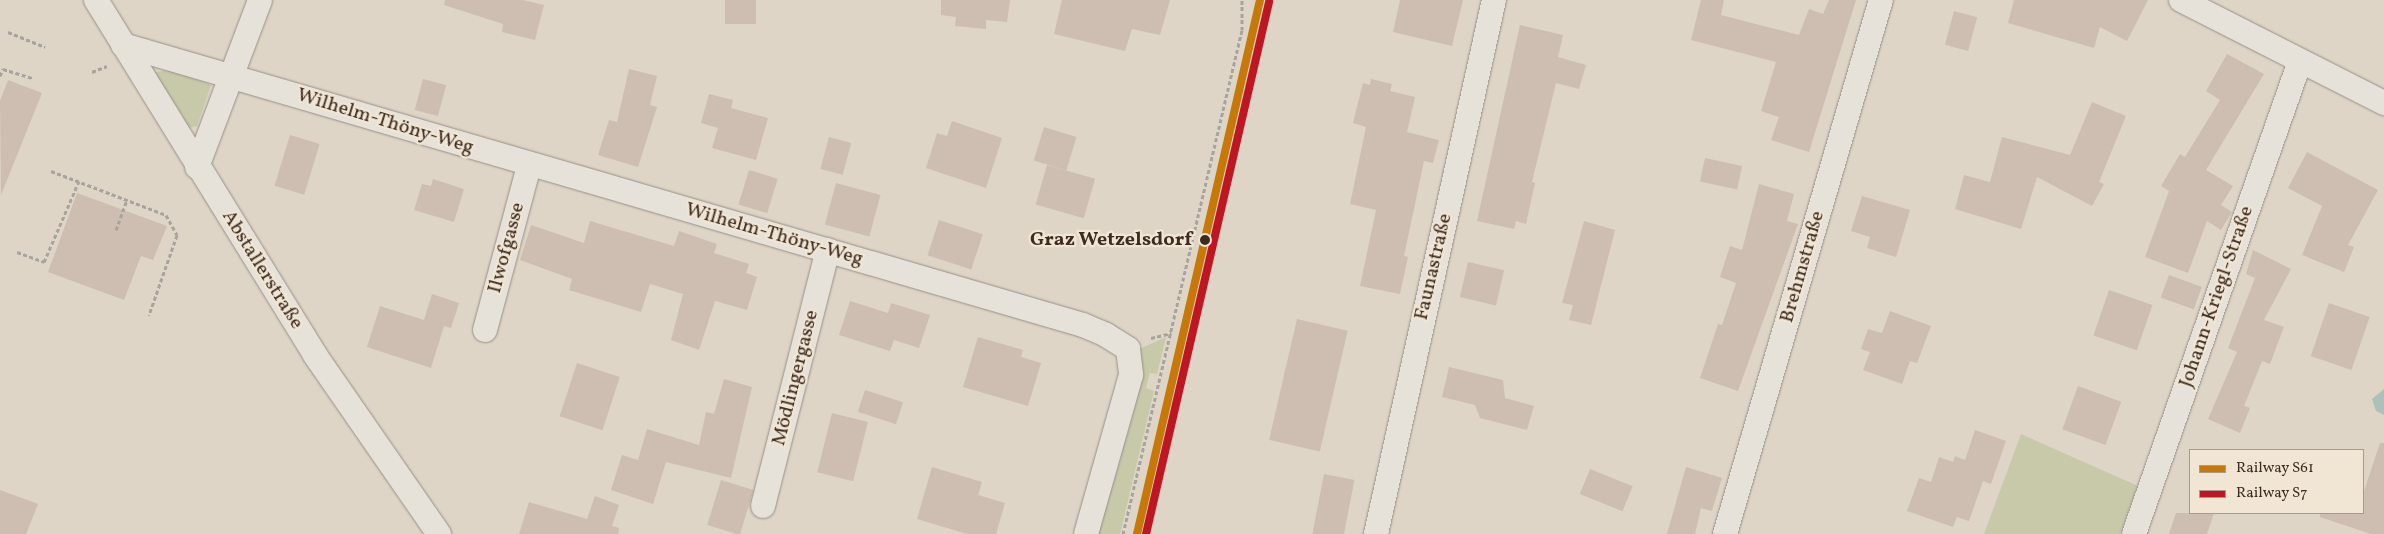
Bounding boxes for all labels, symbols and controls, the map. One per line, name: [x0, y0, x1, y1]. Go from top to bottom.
street label: Wilhelm-Thöny-Weg: [294, 84, 476, 160]
street label: Wilhelm-Thöny-Weg: [682, 198, 866, 272]
street label: Ilwofgasse: [483, 200, 531, 296]
street label: Johann-Kriegl-Straße: [2175, 203, 2259, 391]
street label: Abstallerstraße: [216, 206, 308, 334]
street label: Brehmstraße: [1776, 208, 1830, 326]
street label: Faunastraße: [1410, 211, 1458, 323]
place label: Graz Wetzelsdorf: [1030, 228, 1192, 252]
marker: Graz Wetzelsdorf: [1196, 231, 1214, 249]
street label: Mödlingergasse: [768, 308, 824, 448]
legend: [2189, 449, 2364, 514]
text: Railway S61: [2236, 458, 2314, 479]
text: Railway S7: [2236, 483, 2308, 504]

